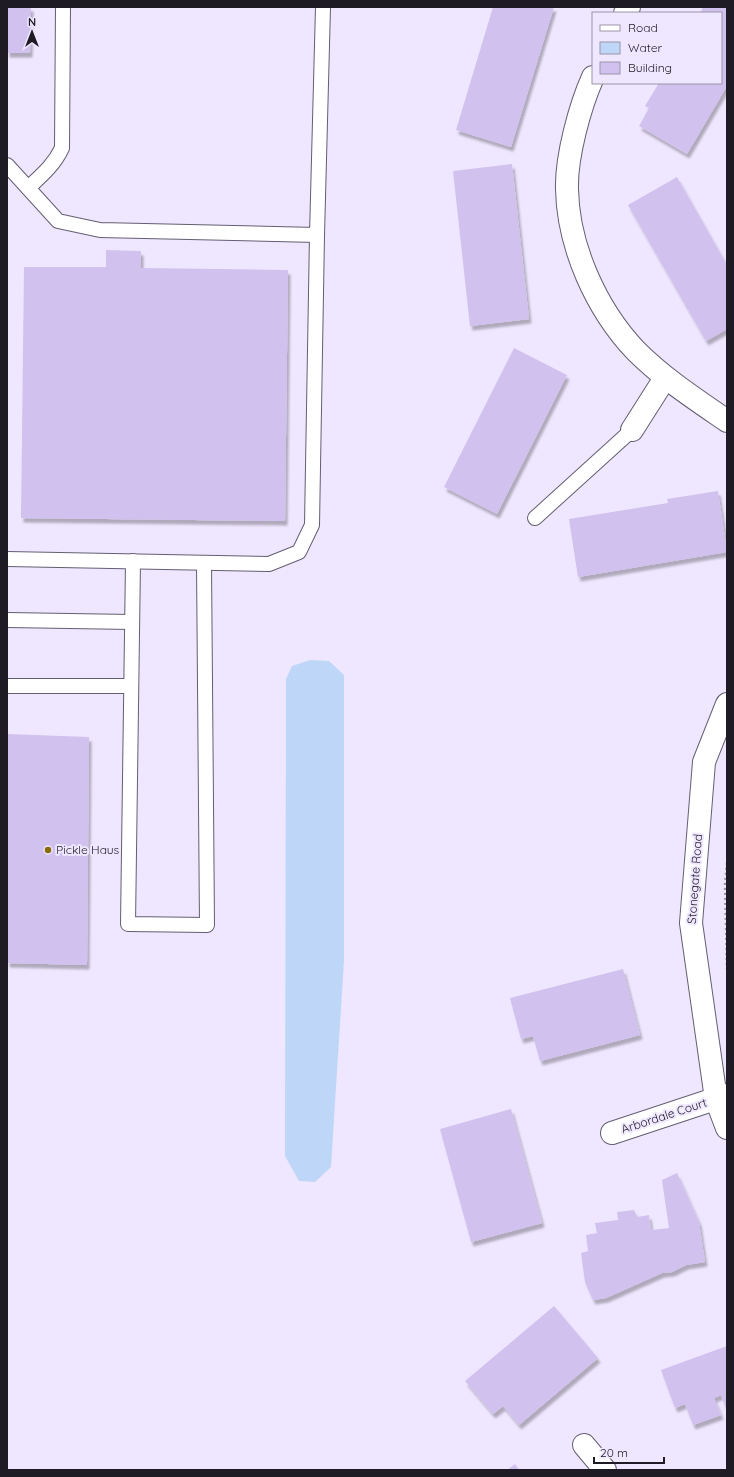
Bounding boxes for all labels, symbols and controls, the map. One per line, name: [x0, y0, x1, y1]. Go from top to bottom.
north arrow: [12, 12, 52, 52]
legend: [592, 12, 722, 84]
text: N: [28, 15, 36, 29]
text: Road: [628, 20, 658, 35]
text: Water: [628, 40, 663, 55]
text: Building: [628, 60, 672, 75]
street label: Stonegate Road: [684, 833, 705, 924]
place label: Pickle Haus: [56, 842, 120, 857]
marker: Pickle Haus: [43, 845, 53, 855]
street label: Arbordale Court: [619, 1095, 709, 1136]
scale bar: [594, 1439, 664, 1465]
text: 20 m: [600, 1445, 628, 1460]

